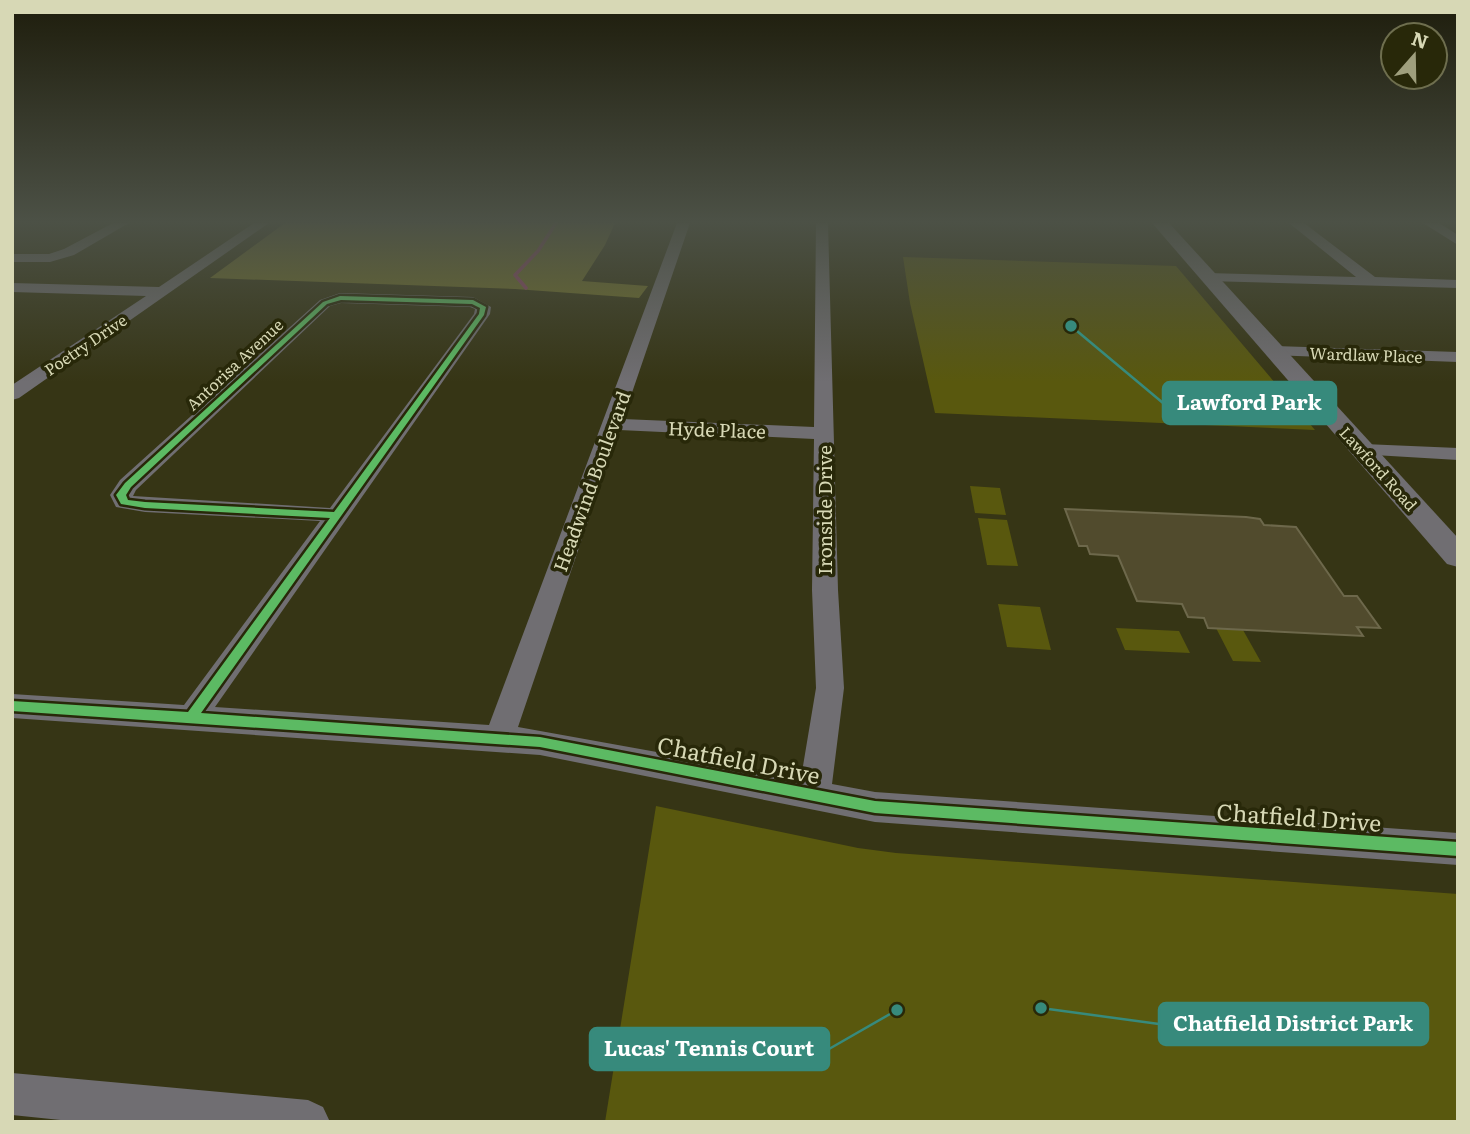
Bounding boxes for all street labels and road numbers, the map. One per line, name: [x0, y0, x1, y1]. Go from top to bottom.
street label: Poetry Drive: [39, 307, 131, 381]
street label: Antorisa Avenue: [180, 313, 288, 415]
street label: Wardlaw Place: [1309, 340, 1423, 368]
street label: Headwind Boulevard: [545, 386, 637, 575]
street label: Hyde Place: [668, 413, 767, 445]
street label: Lawford Road: [1334, 420, 1424, 516]
street label: Ironside Drive: [810, 445, 838, 575]
street label: Chatfield Drive: [655, 727, 823, 791]
street label: Chatfield Drive: [1216, 793, 1383, 839]

